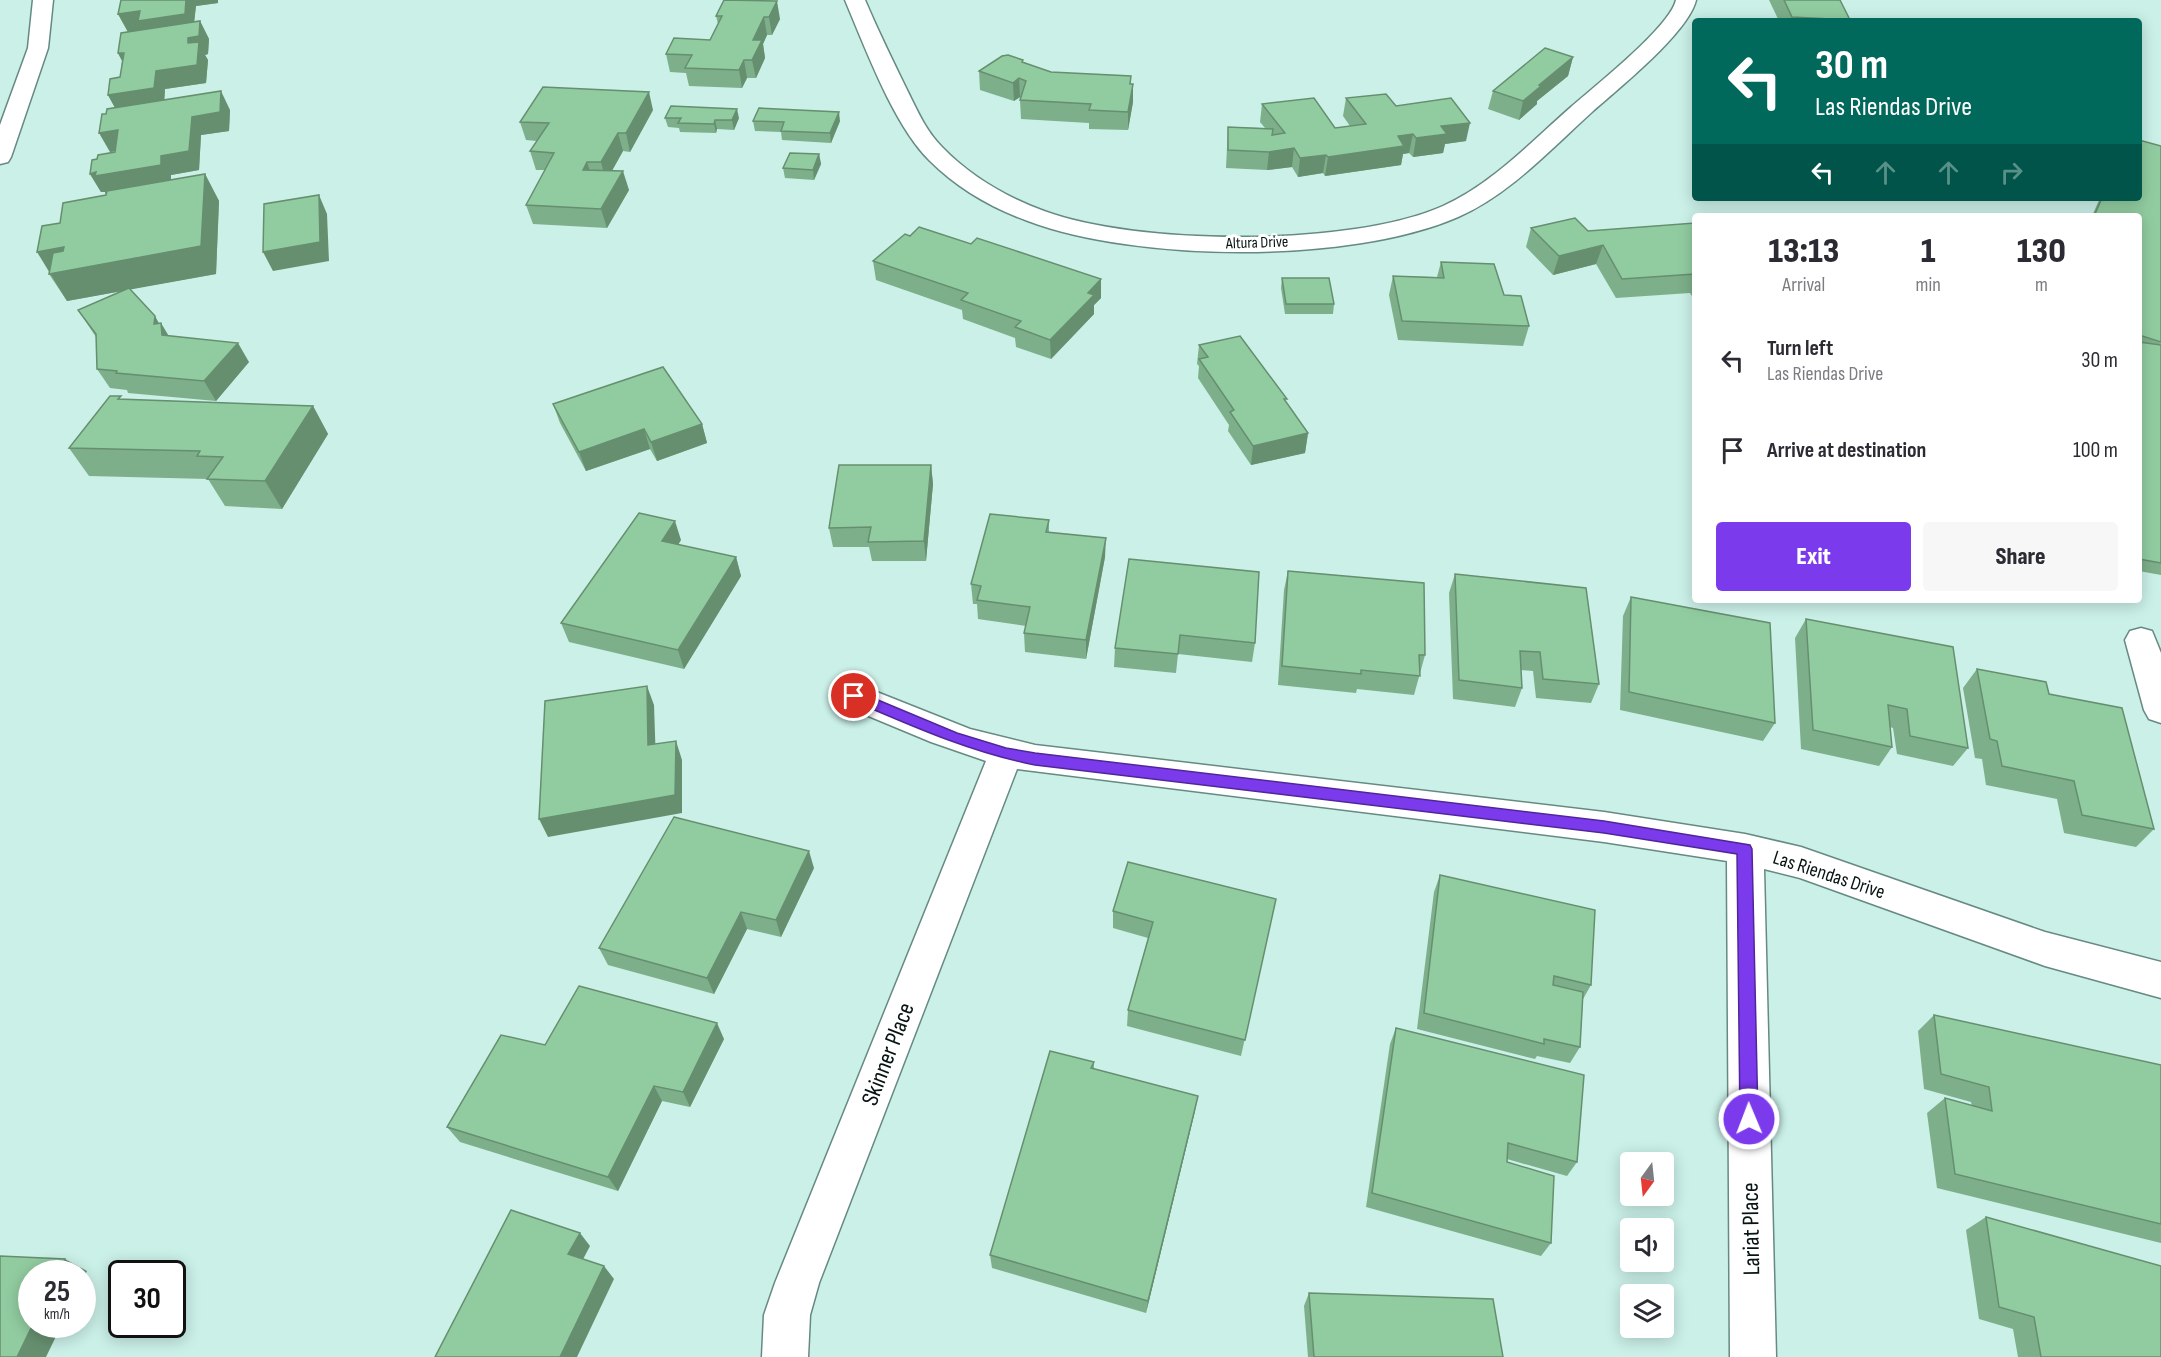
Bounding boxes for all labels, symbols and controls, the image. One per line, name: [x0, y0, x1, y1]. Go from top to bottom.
text: 30 m: [1815, 40, 1888, 91]
icon: left: [1716, 42, 1794, 120]
text: Las Riendas Drive: [1815, 91, 1972, 123]
icon: left: [1806, 156, 1839, 189]
icon: ahead: [1869, 156, 1902, 189]
icon: ahead: [1932, 156, 1965, 189]
icon: right: [1995, 156, 2028, 189]
text: 13:13: [1768, 230, 1839, 273]
text: 1: [1921, 230, 1936, 273]
text: 130: [2017, 230, 2066, 273]
street label: Altura Drive: [1224, 232, 1289, 254]
text: Arrival: [1782, 273, 1825, 297]
text: min: [1916, 273, 1941, 297]
text: m: [2035, 273, 2048, 297]
text: Turn left: [1767, 335, 1833, 362]
icon: left: [1716, 344, 1749, 377]
text: 30 m: [2081, 347, 2118, 374]
text: Las Riendas Drive: [1767, 362, 1883, 386]
icon: arrive: [1716, 434, 1749, 467]
text: Arrive at destination: [1767, 437, 1926, 464]
text: 100 m: [2073, 437, 2118, 464]
button: Exit: [1716, 522, 1911, 591]
button: Share: [1923, 522, 2118, 591]
pin: [828, 670, 879, 721]
icon: arrive: [837, 679, 870, 712]
street label: Las Riendas Drive: [1770, 846, 1888, 904]
street label: Skinner Place: [855, 998, 921, 1110]
position arrow: [1717, 1087, 1781, 1151]
north arrow: [1620, 1152, 1674, 1206]
map controls: [1620, 1152, 1674, 1338]
street label: Lariat Place: [1736, 1182, 1766, 1276]
button: sound: [1620, 1218, 1674, 1272]
speed limit sign: 30: [108, 1260, 186, 1338]
text: 25: [44, 1274, 70, 1310]
button: layers: [1620, 1284, 1674, 1338]
text: km/h: [44, 1305, 70, 1324]

